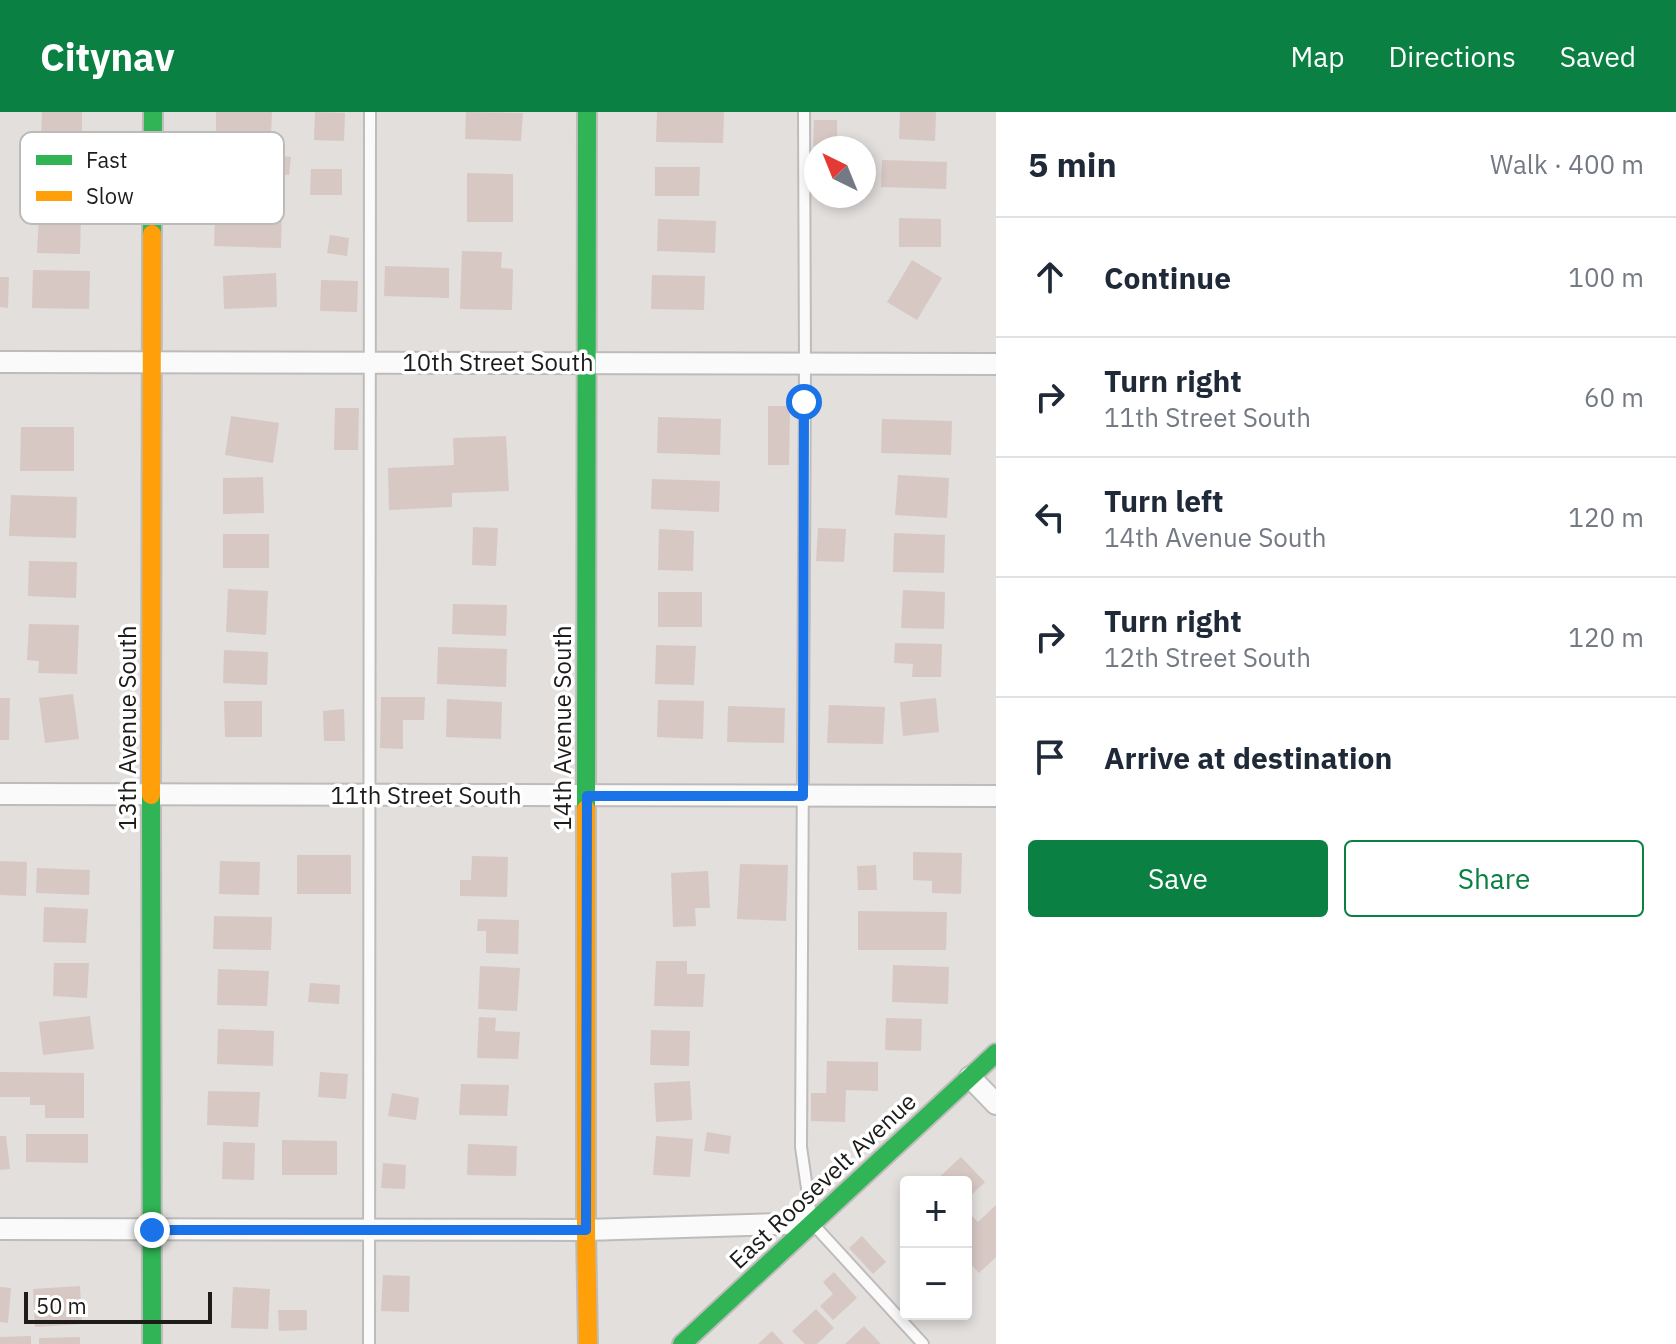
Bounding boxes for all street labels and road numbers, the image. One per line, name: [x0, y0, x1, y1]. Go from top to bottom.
street label: 10th Street South: [402, 346, 594, 378]
street label: 13th Avenue South: [111, 625, 143, 831]
street label: 14th Avenue South: [546, 625, 578, 831]
street label: 11th Street South: [330, 779, 522, 811]
street label: East Roosevelt Avenue: [722, 1085, 923, 1275]

